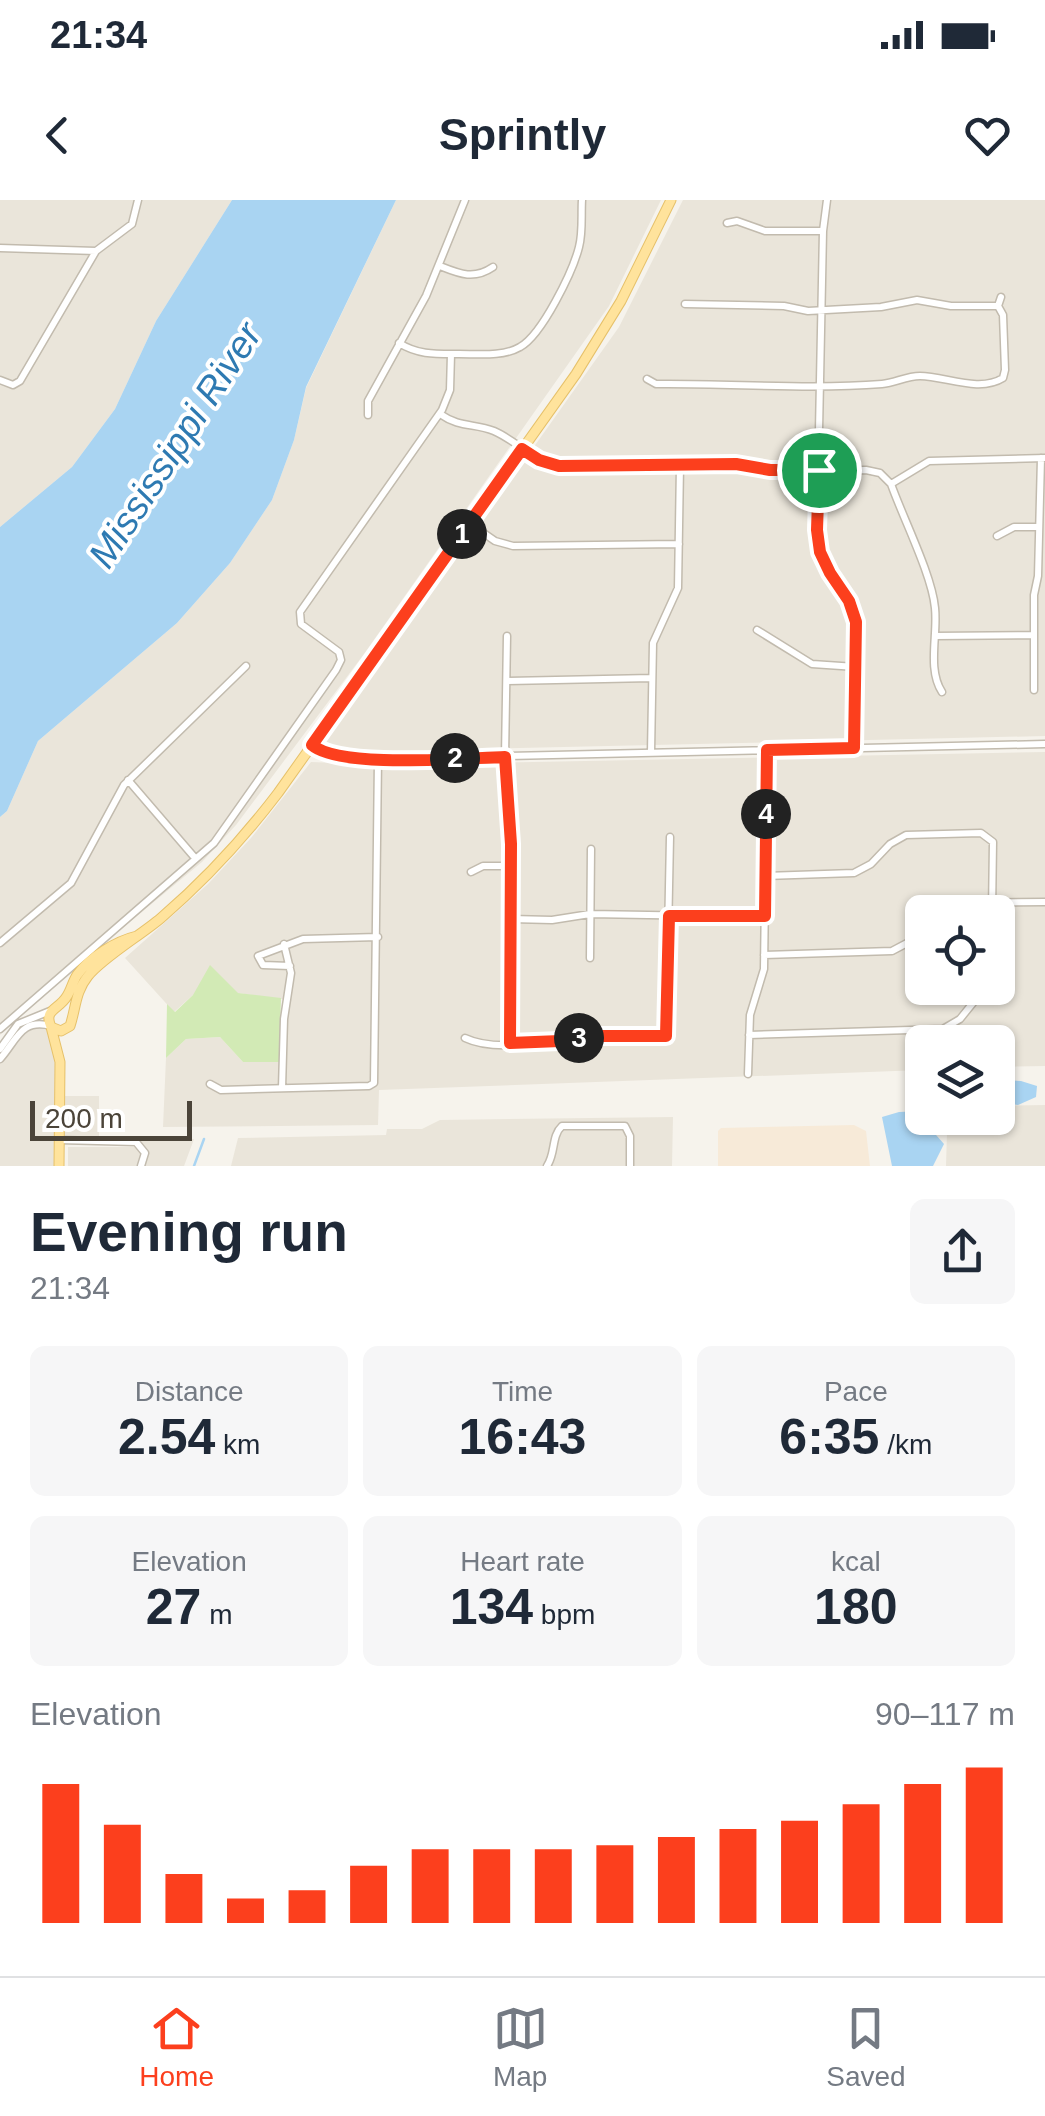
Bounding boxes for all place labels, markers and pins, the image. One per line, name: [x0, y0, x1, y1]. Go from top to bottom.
pin: [777, 428, 862, 513]
pin: 1: [437, 509, 487, 559]
pin: 2: [430, 733, 480, 783]
pin: 4: [741, 789, 791, 839]
pin: 3: [554, 1013, 604, 1063]

